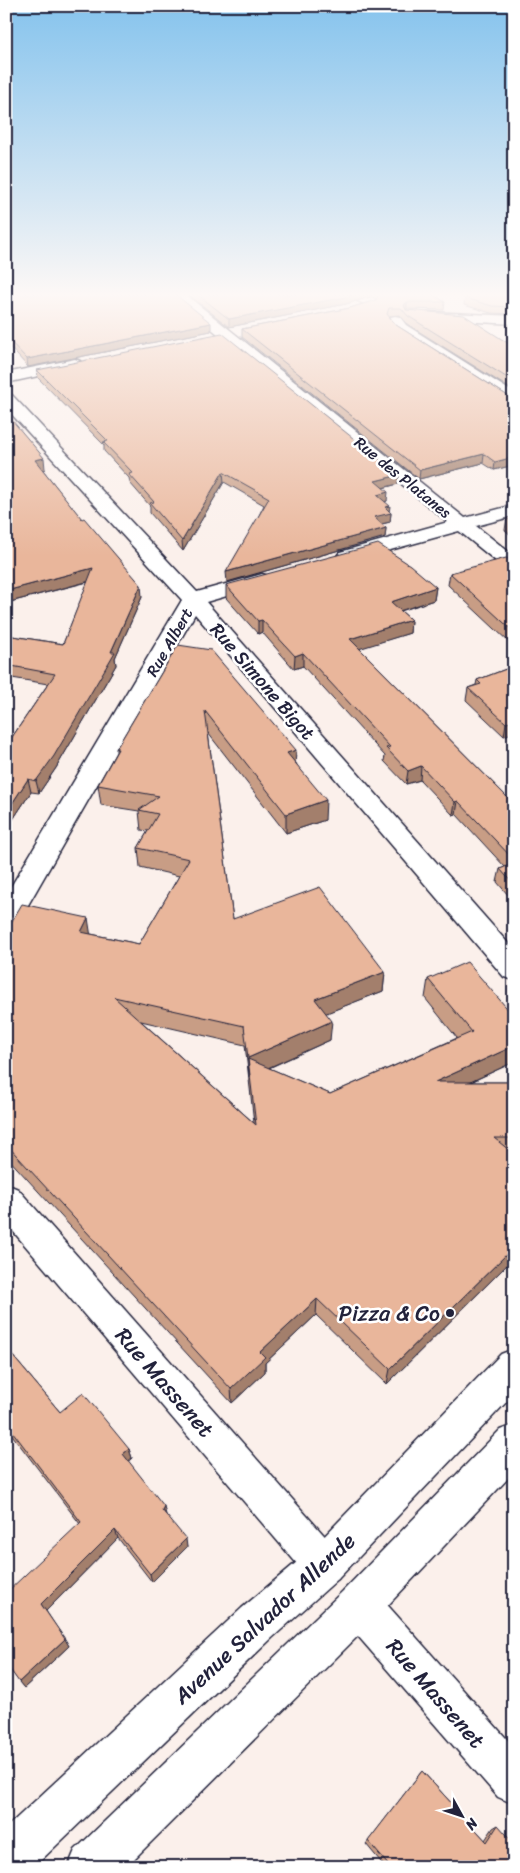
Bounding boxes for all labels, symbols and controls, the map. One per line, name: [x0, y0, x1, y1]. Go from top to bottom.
street label: Rue des Platanes: [347, 429, 458, 526]
street label: Rue Albert: [138, 602, 201, 682]
street label: Rue Simone Bigot: [202, 615, 323, 748]
place label: Pizza & Co: [339, 1294, 440, 1333]
marker: Pizza & Co: [444, 1307, 456, 1319]
street label: Rue Massenet: [105, 1318, 224, 1447]
street label: Avenue Salvador Allende: [163, 1523, 365, 1715]
street label: Rue Massenet: [376, 1629, 495, 1758]
north arrow: [438, 1790, 488, 1840]
text: N: [459, 1812, 485, 1836]

